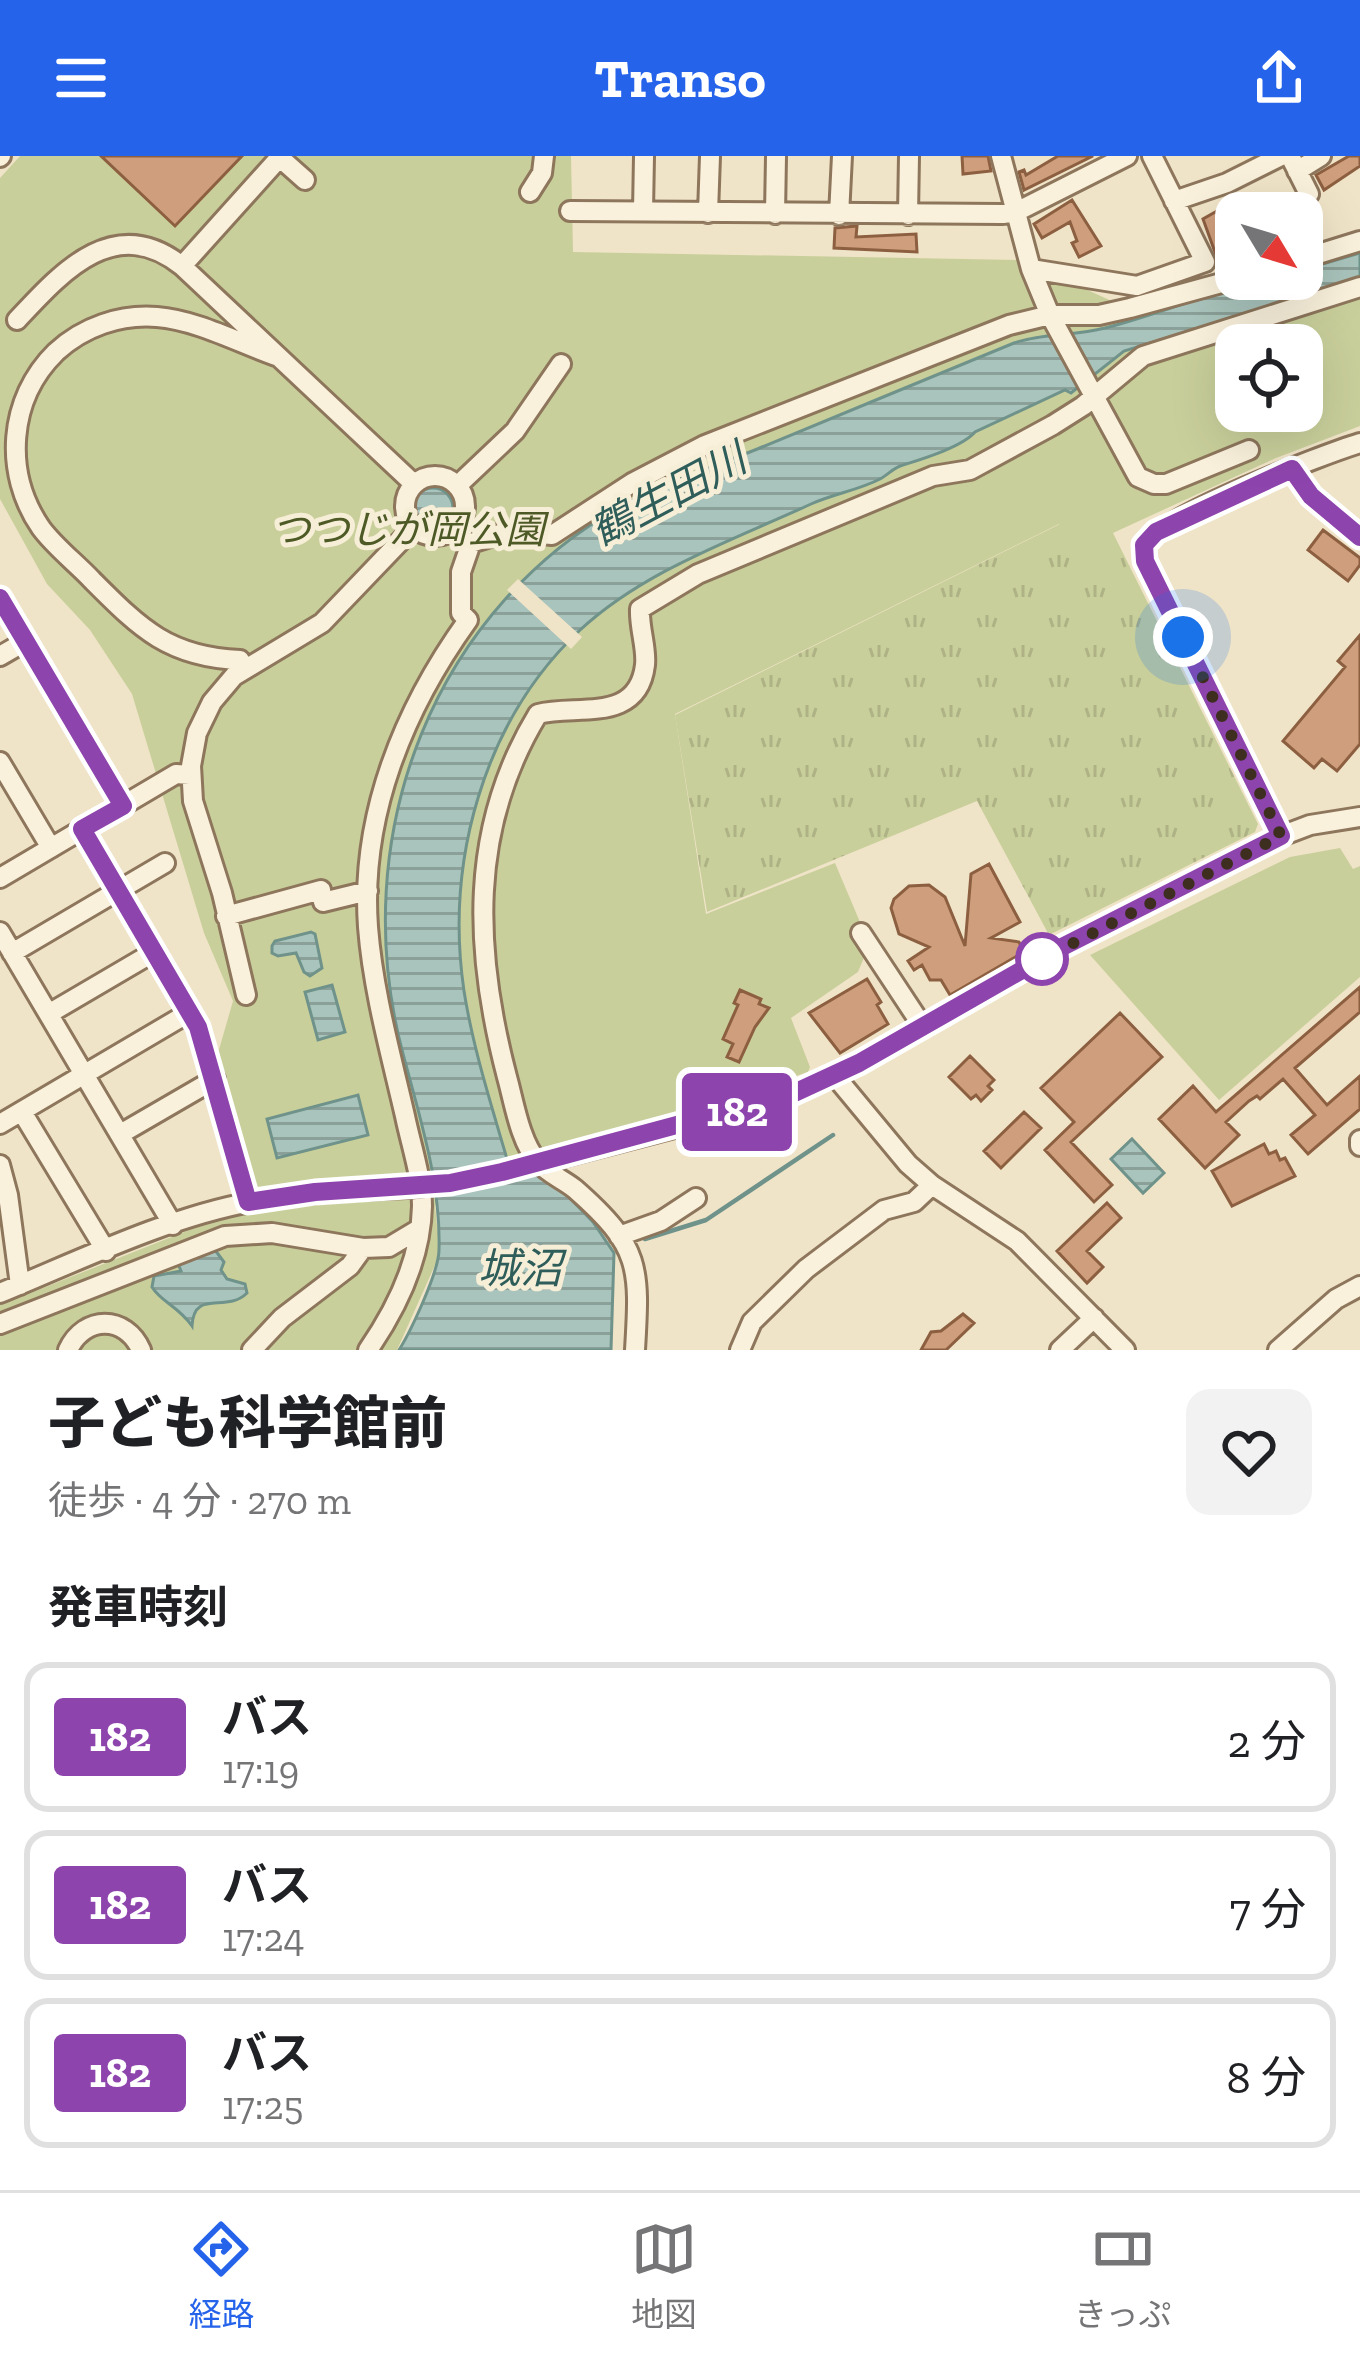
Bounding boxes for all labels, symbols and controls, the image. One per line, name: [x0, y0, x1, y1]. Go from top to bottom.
icon: menu: [48, 45, 114, 111]
icon: share: [1246, 45, 1312, 111]
text: Transo: [594, 46, 766, 111]
north arrow: [1215, 192, 1323, 300]
map controls: [1215, 192, 1323, 432]
button: locate: [1215, 324, 1323, 432]
water label: 鶴生田川: [582, 431, 758, 556]
park label: つつじが岡公園: [271, 506, 549, 553]
your location: [1153, 607, 1213, 667]
unlabelled marker: [1017, 934, 1067, 984]
line badge: 182: [668, 1073, 806, 1151]
text: 182: [706, 1086, 768, 1137]
water label: 城沼: [478, 1243, 567, 1294]
text: 子ども科学館前: [48, 1389, 447, 1458]
button: heart: [1186, 1389, 1312, 1515]
text: 徒歩 · 4 分 · 270 m: [48, 1477, 351, 1524]
text: 発車時刻: [48, 1581, 228, 1635]
text: バス: [222, 1691, 312, 1745]
text: 182: [89, 1711, 151, 1762]
text: 2 分: [1228, 1715, 1306, 1769]
text: 17:19: [222, 1746, 299, 1793]
text: バス: [222, 1859, 312, 1913]
text: 182: [89, 1879, 151, 1930]
text: 7 分: [1230, 1883, 1306, 1937]
text: 17:24: [222, 1914, 305, 1961]
text: バス: [222, 2027, 312, 2081]
text: 182: [89, 2047, 151, 2098]
text: 8 分: [1227, 2051, 1306, 2105]
text: 17:25: [222, 2082, 304, 2129]
tab: 経路: [188, 2216, 254, 2336]
tab: 地図: [631, 2216, 697, 2336]
tab: きっぷ: [1074, 2216, 1172, 2336]

